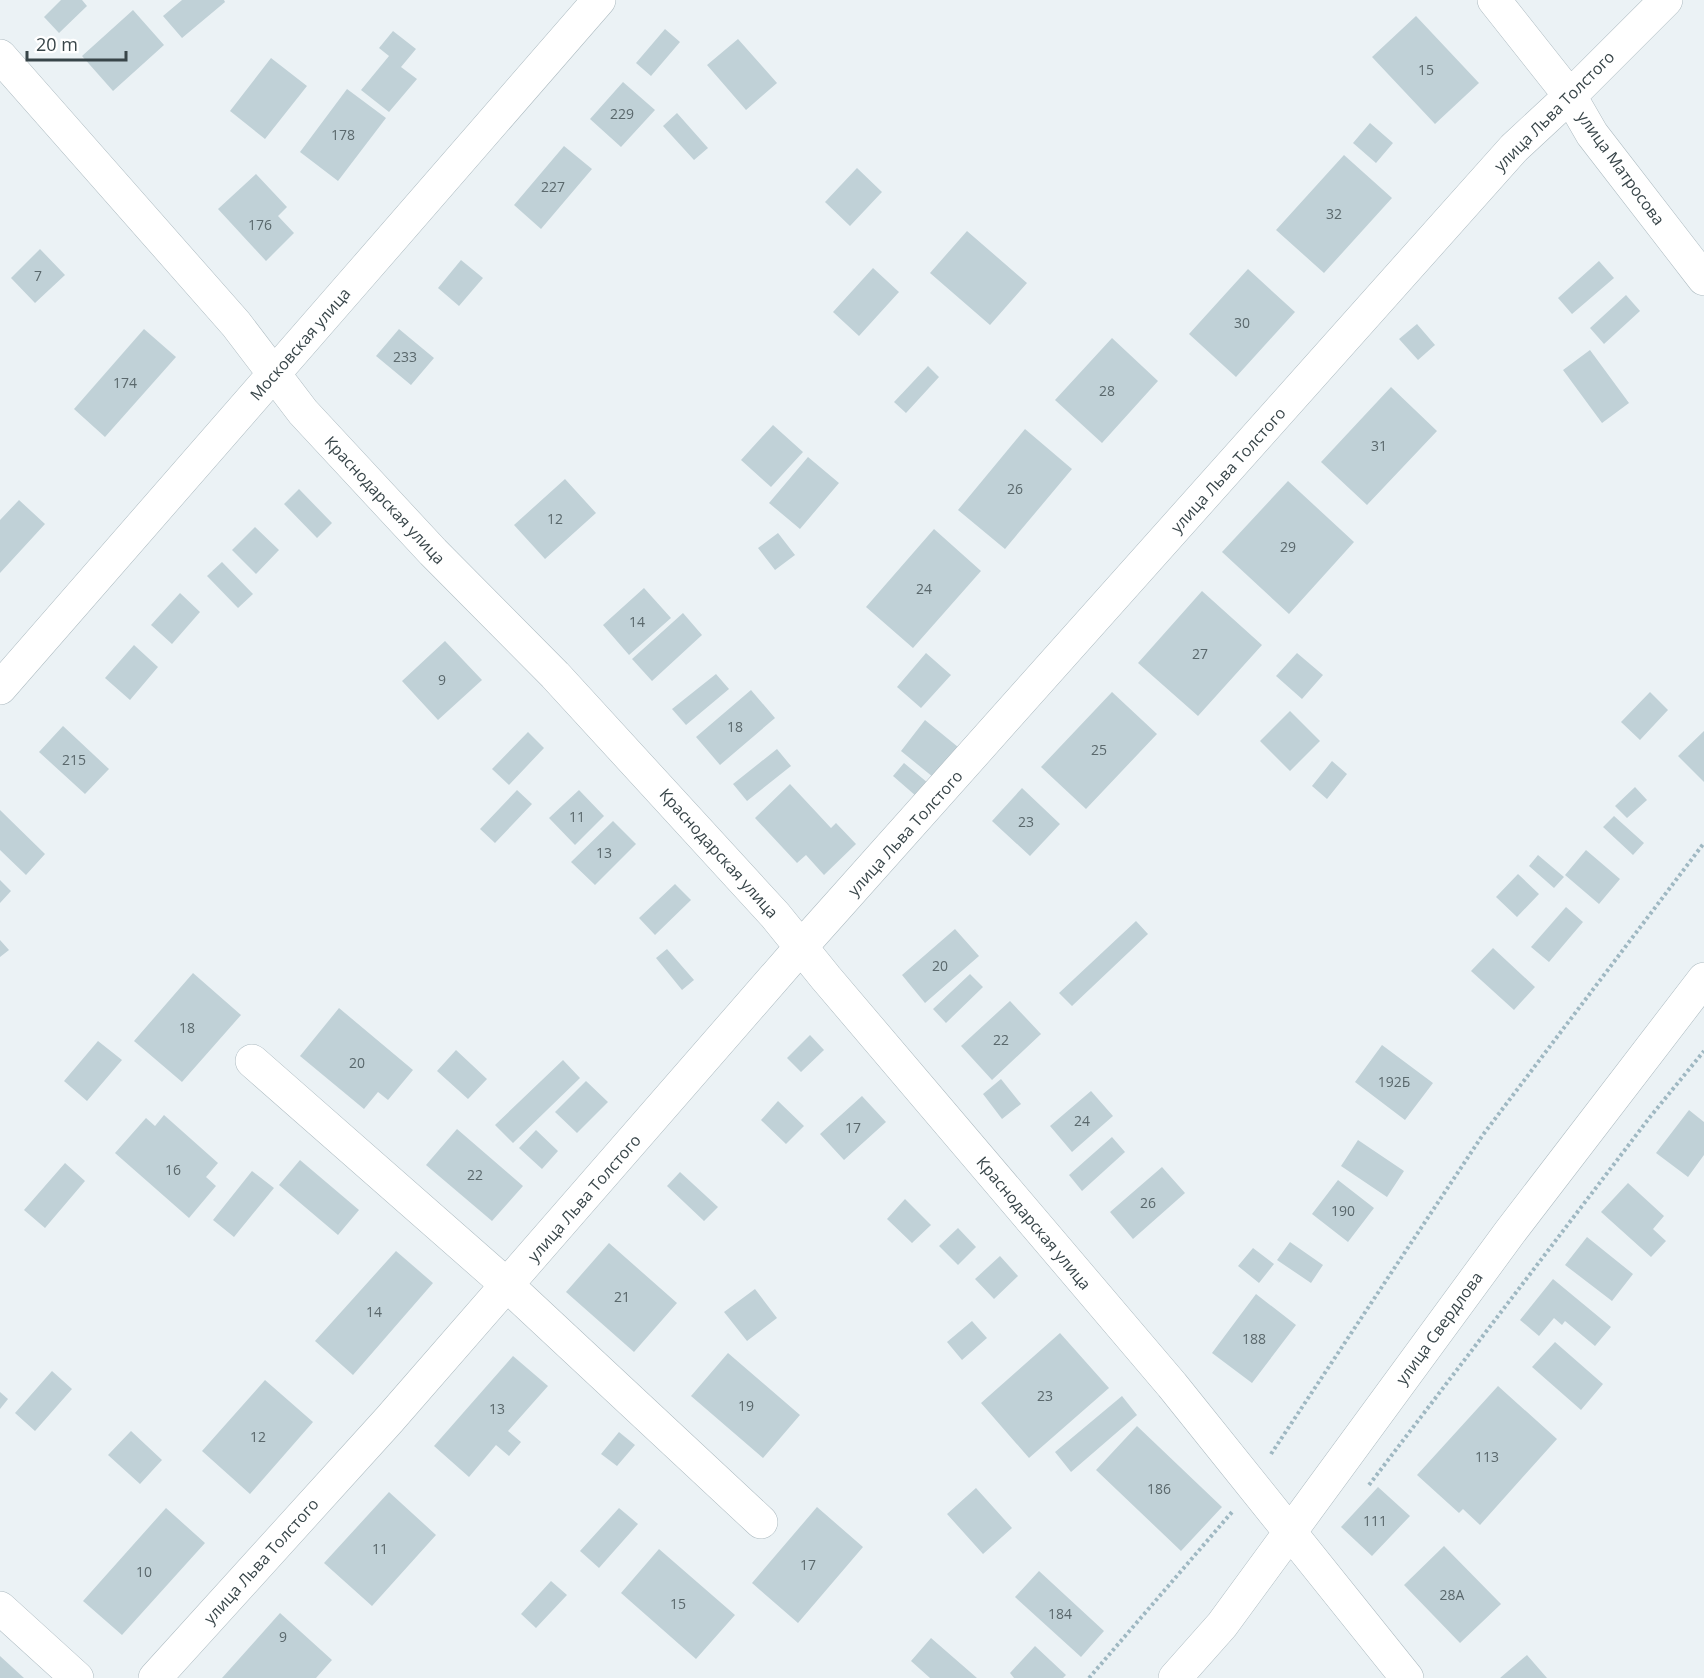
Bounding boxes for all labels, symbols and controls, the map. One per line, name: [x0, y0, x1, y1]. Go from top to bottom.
scale bar: [27, 24, 126, 62]
text: 20 m: [36, 32, 78, 56]
street label: улица Льва Толстого: [1489, 46, 1619, 176]
house number: 15: [1418, 60, 1434, 79]
house number: 229: [610, 104, 634, 123]
street label: улица Матросова: [1572, 107, 1670, 229]
house number: 178: [331, 125, 355, 144]
house number: 227: [541, 177, 565, 196]
house number: 32: [1326, 204, 1342, 223]
house number: 176: [248, 215, 272, 234]
house number: 7: [34, 266, 42, 285]
street label: Московская улица: [245, 283, 355, 405]
house number: 30: [1234, 313, 1250, 332]
house number: 233: [393, 347, 417, 366]
house number: 174: [113, 373, 137, 392]
house number: 28: [1099, 381, 1115, 400]
street label: улица Льва Толстого: [1166, 402, 1290, 538]
street label: Краснодарская улица: [320, 431, 450, 569]
house number: 31: [1371, 436, 1387, 455]
house number: 26: [1007, 479, 1023, 498]
house number: 12: [547, 509, 563, 528]
house number: 29: [1280, 537, 1296, 556]
house number: 24: [916, 579, 932, 598]
house number: 14: [629, 612, 645, 631]
house number: 27: [1192, 644, 1208, 663]
house number: 9: [438, 670, 446, 689]
house number: 18: [727, 717, 743, 736]
house number: 25: [1091, 740, 1107, 759]
house number: 215: [62, 750, 86, 769]
street label: улица Льва Толстого: [843, 765, 967, 901]
street label: Краснодарская улица: [655, 783, 783, 923]
house number: 11: [569, 807, 585, 826]
house number: 23: [1018, 812, 1034, 831]
house number: 13: [596, 843, 612, 862]
house number: 20: [932, 956, 948, 975]
house number: 18: [179, 1018, 195, 1037]
house number: 22: [993, 1030, 1009, 1049]
house number: 20: [349, 1053, 365, 1072]
house number: 192Б: [1378, 1072, 1410, 1091]
house number: 24: [1074, 1111, 1090, 1130]
house number: 17: [845, 1118, 861, 1137]
street label: улица Льва Толстого: [522, 1130, 646, 1266]
street label: Краснодарская улица: [972, 1152, 1096, 1294]
house number: 16: [165, 1160, 181, 1179]
house number: 22: [467, 1165, 483, 1184]
house number: 26: [1140, 1193, 1156, 1212]
house number: 190: [1331, 1201, 1355, 1220]
street label: улица Свердлова: [1391, 1267, 1487, 1389]
house number: 21: [614, 1287, 630, 1306]
house number: 14: [366, 1302, 382, 1321]
house number: 188: [1242, 1329, 1266, 1348]
house number: 23: [1037, 1386, 1053, 1405]
house number: 19: [738, 1396, 754, 1415]
house number: 13: [489, 1399, 505, 1418]
house number: 12: [250, 1427, 266, 1446]
house number: 113: [1475, 1447, 1499, 1466]
house number: 186: [1147, 1479, 1171, 1498]
street label: улица Льва Толстого: [199, 1493, 323, 1629]
house number: 111: [1363, 1511, 1387, 1530]
house number: 11: [372, 1539, 388, 1558]
house number: 17: [800, 1555, 816, 1574]
house number: 10: [136, 1562, 152, 1581]
house number: 28А: [1440, 1585, 1465, 1604]
house number: 15: [670, 1594, 686, 1613]
house number: 184: [1048, 1604, 1072, 1623]
house number: 9: [279, 1627, 287, 1646]

